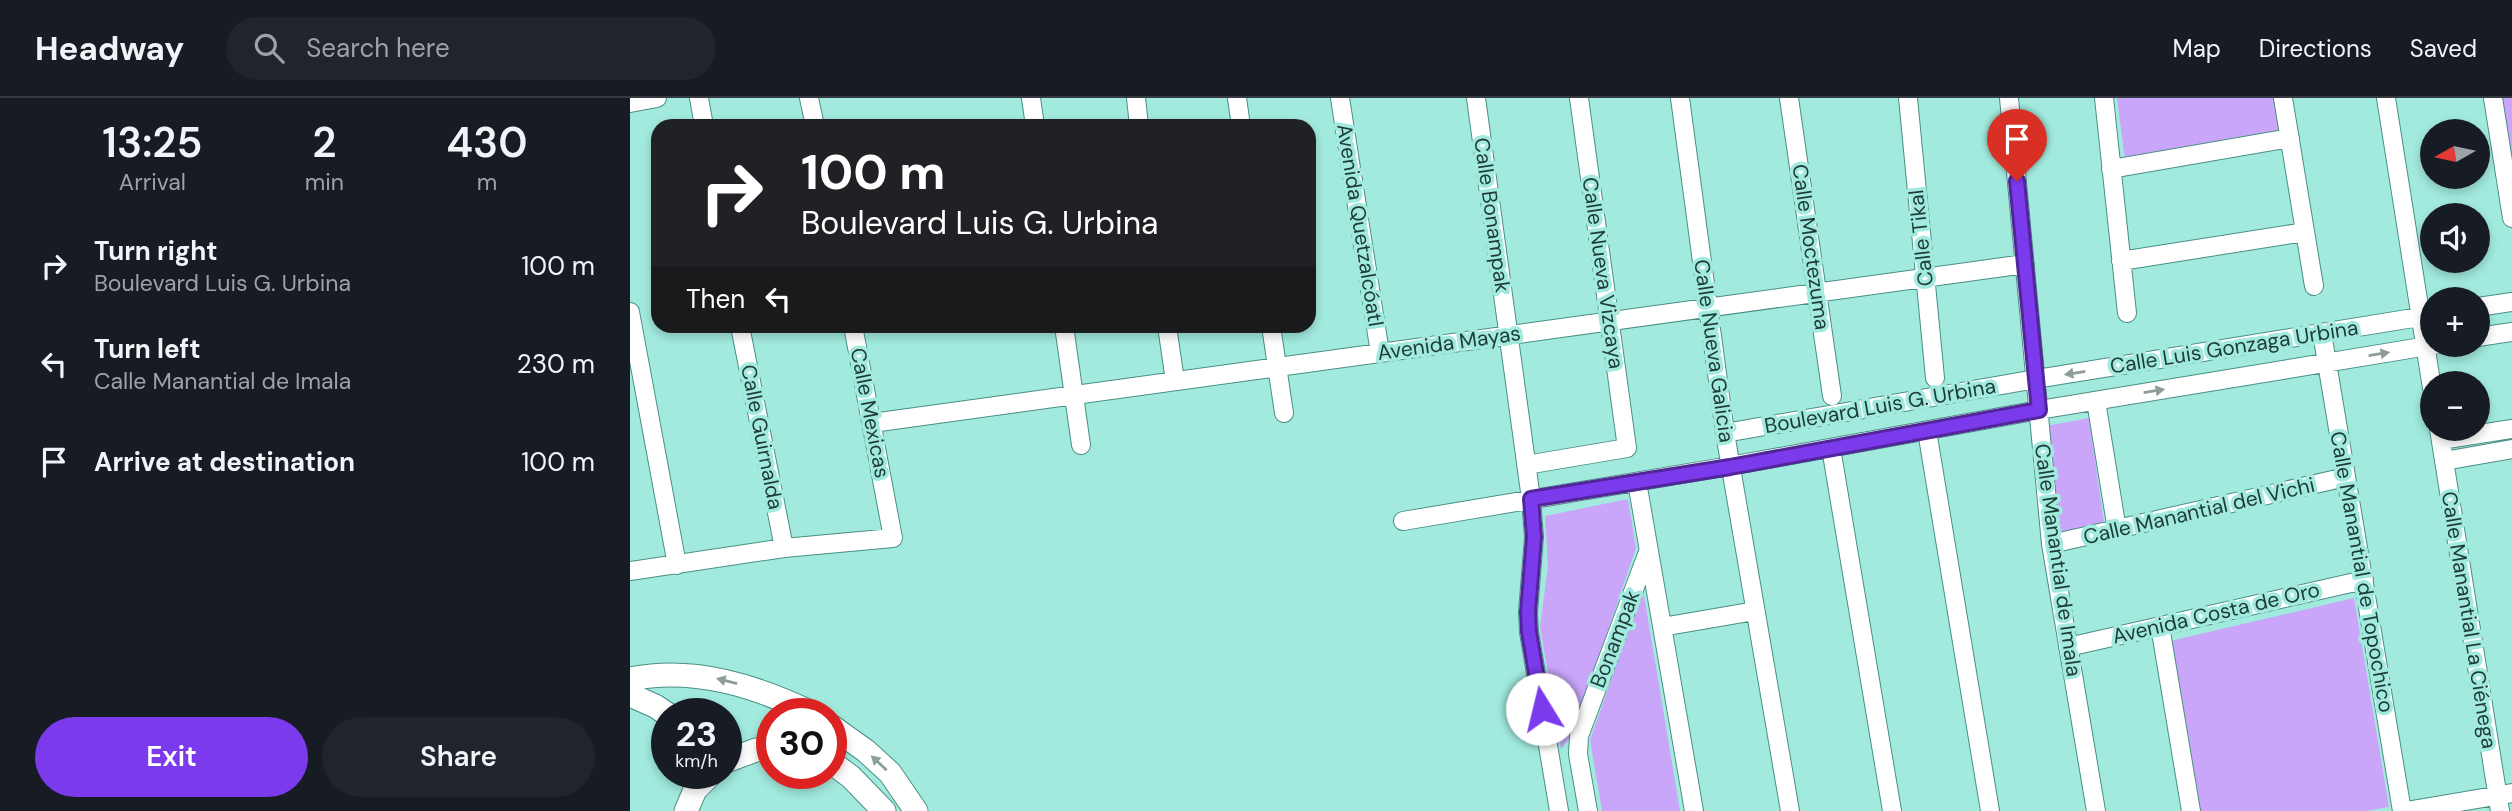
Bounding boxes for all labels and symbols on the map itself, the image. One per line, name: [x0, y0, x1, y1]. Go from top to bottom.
pin: [1987, 109, 2047, 181]
north arrow: [2420, 119, 2490, 189]
street label: Avenida Quetzalcóatl: [1330, 122, 1390, 328]
street label: Calle Bonampak: [1467, 136, 1517, 295]
street label: Calle Moctezuma: [1786, 162, 1836, 332]
street label: Calle Nueva Vizcaya: [1576, 175, 1630, 371]
street label: Calle Tikal: [1902, 188, 1940, 288]
street label: Calle Nueva Galicia: [1687, 258, 1741, 444]
street label: Calle Luis Gonzaga Urbina: [2108, 314, 2360, 380]
street label: Avenida Mayas: [1376, 319, 1522, 367]
street label: Calle Mexicas: [844, 346, 896, 480]
one-way arrow: [2368, 348, 2390, 359]
street label: Calle Guirnalda: [734, 362, 790, 512]
one-way arrow: [2064, 368, 2086, 379]
street label: Boulevard Luis G. Urbina: [1762, 372, 1998, 440]
one-way arrow: [2143, 385, 2165, 396]
street label: Calle Manantial de Topochico: [2323, 429, 2401, 715]
street label: Calle Manantial de Imala: [2028, 442, 2088, 678]
street label: Calle Manantial del Vichi: [2081, 471, 2317, 551]
street label: Calle Manantial La Ciénega: [2435, 489, 2503, 751]
street label: Avenida Costa de Oro: [2109, 575, 2323, 651]
street label: Bonampak: [1584, 586, 1647, 692]
position arrow: [1505, 672, 1579, 746]
one-way arrow: [716, 675, 738, 686]
speed limit sign: 30: [756, 698, 847, 789]
one-way arrow: [870, 755, 888, 771]

